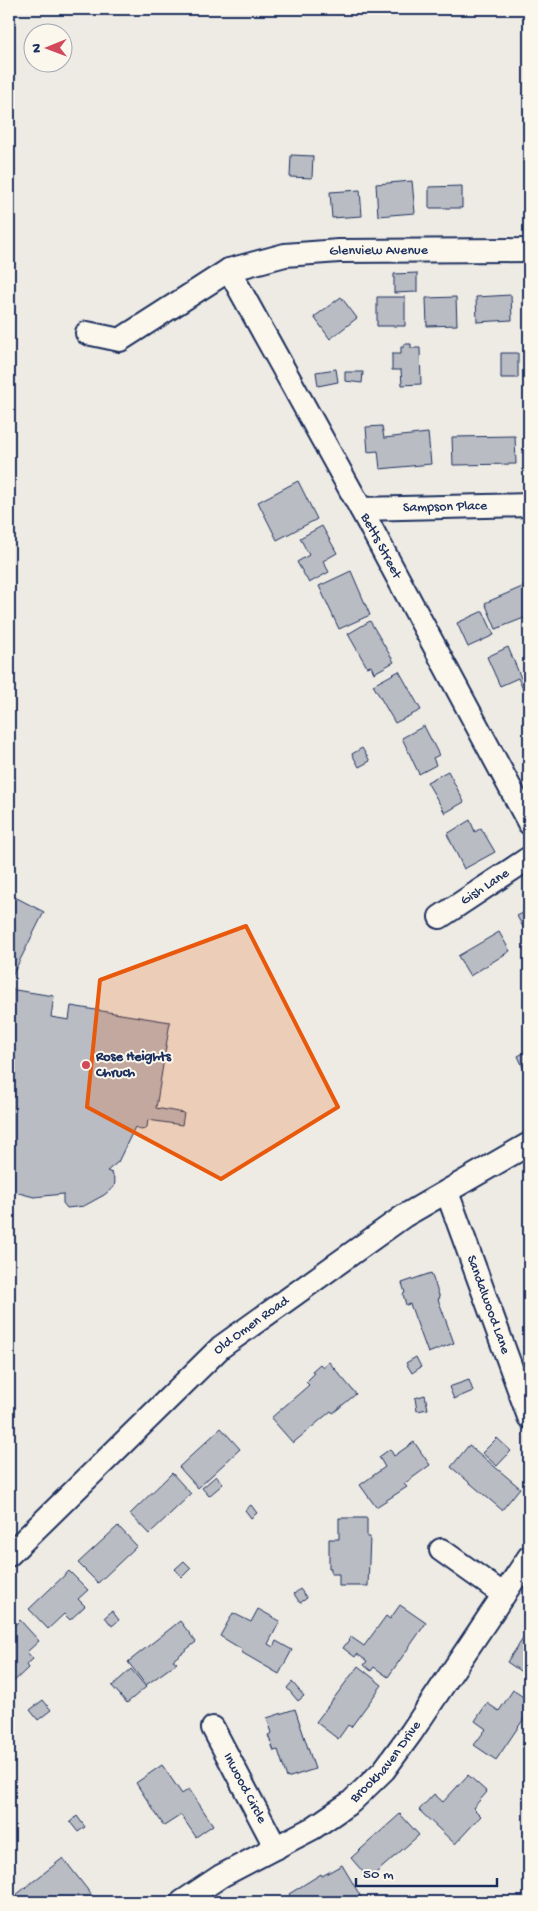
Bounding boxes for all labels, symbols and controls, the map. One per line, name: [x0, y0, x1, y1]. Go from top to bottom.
north arrow: [22, 22, 72, 72]
text: N: [29, 43, 46, 53]
street label: Glenview Avenue: [329, 242, 429, 260]
street label: Sampson Place: [403, 497, 488, 516]
street label: Betts Street: [356, 510, 406, 583]
street label: Gish Lane: [458, 865, 513, 909]
place label: Rose Heights Chruch: [95, 1049, 172, 1082]
marker: Rose Heights Chruch: [80, 1059, 92, 1071]
street label: Sandalwood Lane: [462, 1253, 514, 1357]
street label: Old Omen Road: [210, 1292, 294, 1358]
street label: Brookhaven Drive: [346, 1717, 426, 1807]
street label: Inwood Circle: [219, 1750, 271, 1827]
scale bar: [356, 1856, 497, 1888]
text: 50 m: [363, 1866, 394, 1884]

